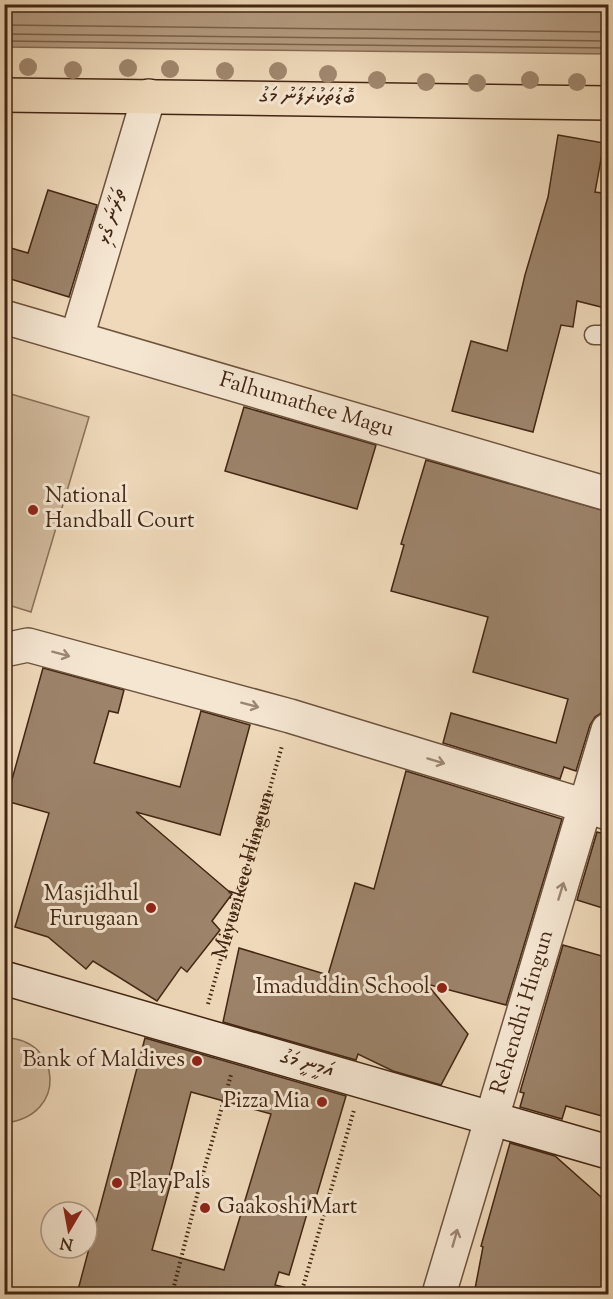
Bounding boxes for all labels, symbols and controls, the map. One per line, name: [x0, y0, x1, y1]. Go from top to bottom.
street label: ބޮޑުތަކުރުފާނު މަގު: [258, 81, 355, 115]
street label: ތަރާނަ ގޯޅި: [89, 185, 137, 250]
street label: Falhumathee Magu: [215, 365, 398, 446]
place label: National Handball Court: [45, 481, 195, 538]
marker: National Handball Court: [26, 503, 40, 517]
one-way arrow: [51, 649, 70, 661]
one-way arrow: [240, 700, 259, 711]
one-way arrow: [426, 756, 445, 767]
street label: Miyuzikee Hingun: [206, 787, 284, 963]
place label: Masjidhul Furugaan: [44, 879, 139, 936]
one-way arrow: [556, 882, 567, 901]
marker: Masjidhul Furugaan: [144, 901, 158, 915]
street label: Rehendhi Hingun: [484, 926, 563, 1099]
place label: Imaduddin School: [256, 972, 430, 1004]
marker: Imaduddin School: [435, 981, 449, 995]
street label: އަމީނީ މަގު: [275, 1042, 338, 1088]
place label: Bank of Maldives: [22, 1045, 185, 1077]
marker: Bank of Maldives: [190, 1054, 204, 1068]
place label: Pizza Mia: [224, 1086, 310, 1118]
marker: Pizza Mia: [315, 1095, 329, 1109]
place label: Play Pals: [129, 1167, 210, 1199]
marker: Play Pals: [110, 1176, 124, 1190]
place label: Gaakoshi Mart: [217, 1192, 358, 1224]
north arrow: [39, 1200, 99, 1260]
marker: Gaakoshi Mart: [198, 1201, 212, 1215]
one-way arrow: [450, 1229, 461, 1248]
text: N: [58, 1230, 75, 1255]

